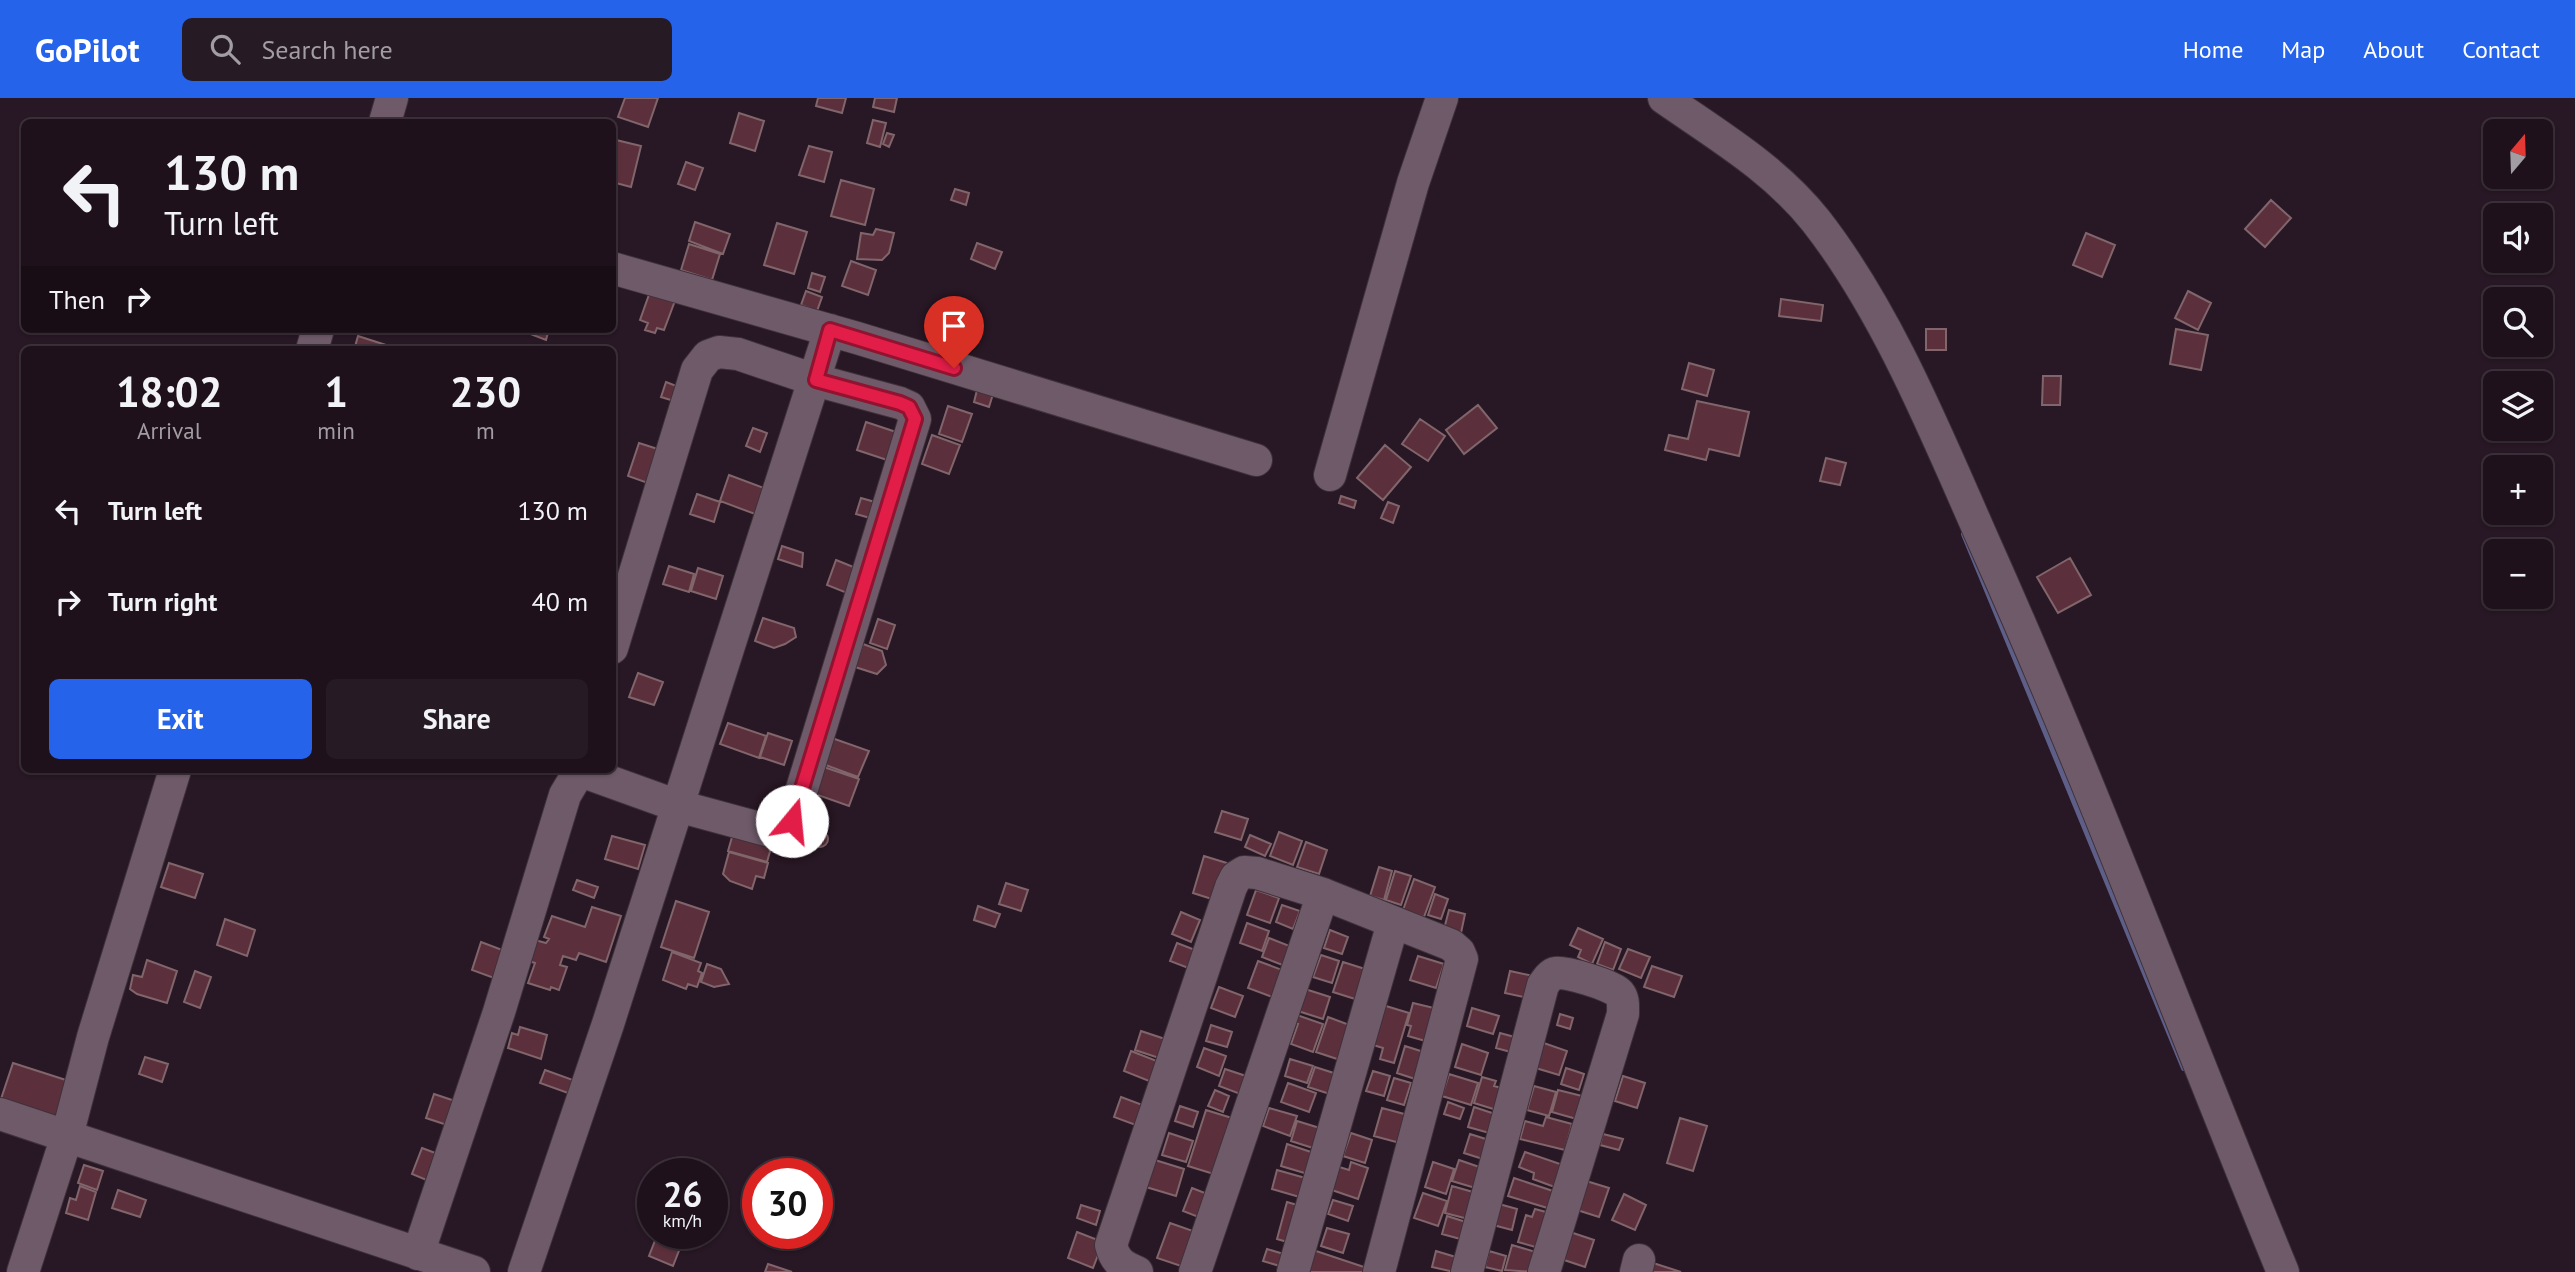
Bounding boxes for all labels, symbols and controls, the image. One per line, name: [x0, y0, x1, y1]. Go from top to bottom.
search box: [182, 18, 672, 81]
text: GoPilot: [35, 28, 140, 71]
icon: search: [206, 30, 244, 68]
text: Search here: [262, 33, 393, 66]
text: Home: [2183, 34, 2243, 65]
text: Map: [2281, 34, 2325, 65]
text: About: [2363, 34, 2424, 65]
text: Contact: [2462, 34, 2540, 65]
north arrow: [2483, 119, 2553, 189]
map controls: [2483, 119, 2553, 609]
text: 130 m: [164, 140, 299, 204]
icon: left: [49, 147, 140, 238]
text: Turn left: [164, 202, 279, 244]
button: sound: [2483, 203, 2553, 273]
icon: right: [119, 280, 157, 318]
text: Then: [49, 283, 105, 316]
button: search: [2483, 287, 2553, 357]
pin: [924, 296, 984, 368]
icon: arrive: [935, 307, 973, 345]
text: 18:02: [116, 364, 222, 419]
text: 1: [324, 364, 348, 419]
text: 230: [450, 364, 521, 419]
button: layers: [2483, 371, 2553, 441]
text: Arrival: [137, 416, 201, 445]
text: min: [317, 416, 355, 445]
text: m: [476, 416, 495, 445]
button: +: [2483, 455, 2553, 525]
icon: left: [49, 492, 87, 530]
text: Turn left: [108, 494, 202, 527]
text: 130 m: [517, 494, 588, 527]
button: −: [2483, 539, 2553, 609]
icon: right: [49, 583, 87, 621]
text: Turn right: [108, 585, 217, 618]
text: 40 m: [532, 585, 588, 618]
button: Exit: [49, 679, 312, 759]
button: Share: [326, 679, 588, 759]
position arrow: [755, 784, 829, 858]
speed limit sign: 30: [742, 1158, 833, 1249]
text: 26: [663, 1171, 702, 1217]
text: km/h: [663, 1209, 702, 1232]

